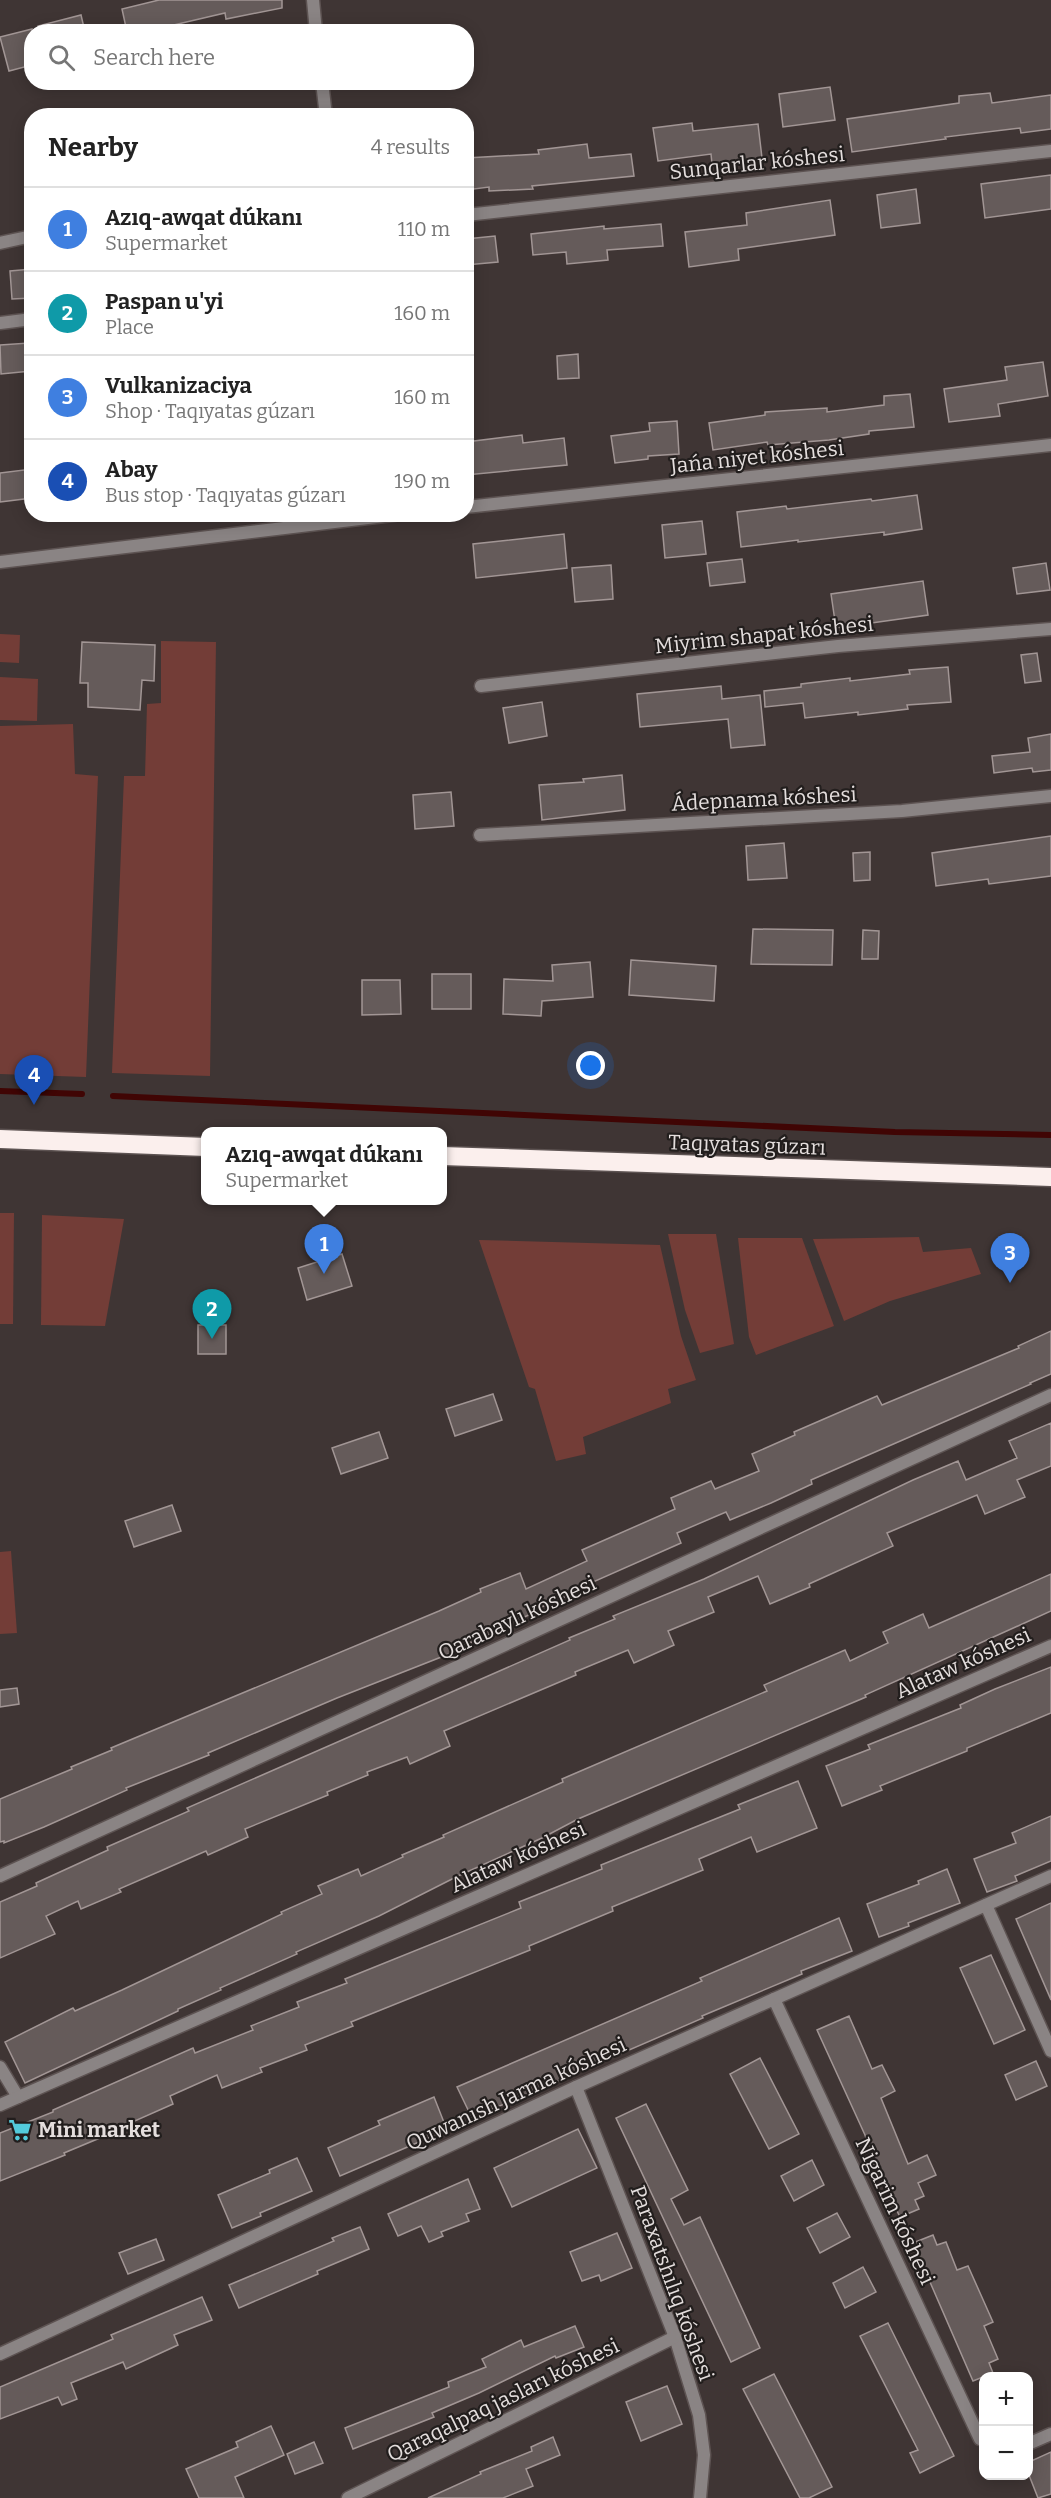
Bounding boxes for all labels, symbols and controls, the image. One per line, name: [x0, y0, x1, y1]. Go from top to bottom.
search box: [24, 24, 474, 90]
icon: search: [45, 41, 78, 74]
text: Search here: [93, 44, 215, 71]
text: Nearby: [48, 132, 138, 163]
text: 4 results: [371, 135, 450, 159]
street label: Sunqarlar kóshesi: [668, 141, 846, 185]
text: Azıq-awqat dúkanı: [105, 204, 302, 231]
text: 1: [63, 217, 72, 241]
text: 110 m: [398, 217, 450, 241]
text: Supermarket: [105, 231, 228, 255]
text: Paspan u'yi: [105, 288, 224, 315]
text: 2: [62, 301, 73, 325]
text: 160 m: [394, 301, 450, 325]
text: Place: [105, 315, 154, 339]
text: Vulkanizaciya: [105, 372, 252, 399]
text: 3: [62, 385, 73, 409]
text: 160 m: [394, 385, 450, 409]
text: Shop · Taqıyatas gúzarı: [105, 399, 315, 423]
street label: Jańa niyet kóshesi: [668, 435, 845, 479]
text: Abay: [105, 456, 158, 483]
text: 4: [61, 469, 74, 493]
text: 190 m: [394, 469, 450, 493]
text: Bus stop · Taqıyatas gúzarı: [105, 483, 346, 507]
street label: Miyrim shapat kóshesi: [653, 611, 875, 659]
street label: Ádepnama kóshesi: [671, 781, 857, 817]
your location: [576, 1051, 605, 1080]
pin: 4: [15, 1056, 54, 1105]
popup: [201, 1127, 447, 1205]
street label: Taqıyatas gúzarı: [668, 1129, 826, 1161]
text: Azıq-awqat dúkanı: [225, 1141, 423, 1168]
text: Supermarket: [225, 1168, 348, 1192]
pin: 1: [304, 1224, 344, 1274]
pin: 3: [990, 1234, 1030, 1283]
pin: 2: [192, 1290, 232, 1339]
street label: Qarabaylı kóshesi: [434, 1570, 600, 1666]
street label: Alataw kóshesi: [891, 1622, 1035, 1704]
street label: Alataw kóshesi: [446, 1816, 590, 1898]
street label: Quwanısh Jarma kóshesi: [402, 2032, 630, 2156]
supermarket icon: Mini market: [7, 2117, 33, 2143]
place label: Mini market: [38, 2117, 161, 2143]
street label: Nigarim kóshesi: [850, 2133, 940, 2289]
street label: Paraxatshılıq kóshesi: [625, 2182, 719, 2384]
street label: Qaraqalpaq jasları kóshesi: [383, 2332, 623, 2468]
map controls: [979, 2372, 1033, 2480]
button: +: [979, 2372, 1033, 2426]
button: −: [979, 2426, 1033, 2480]

